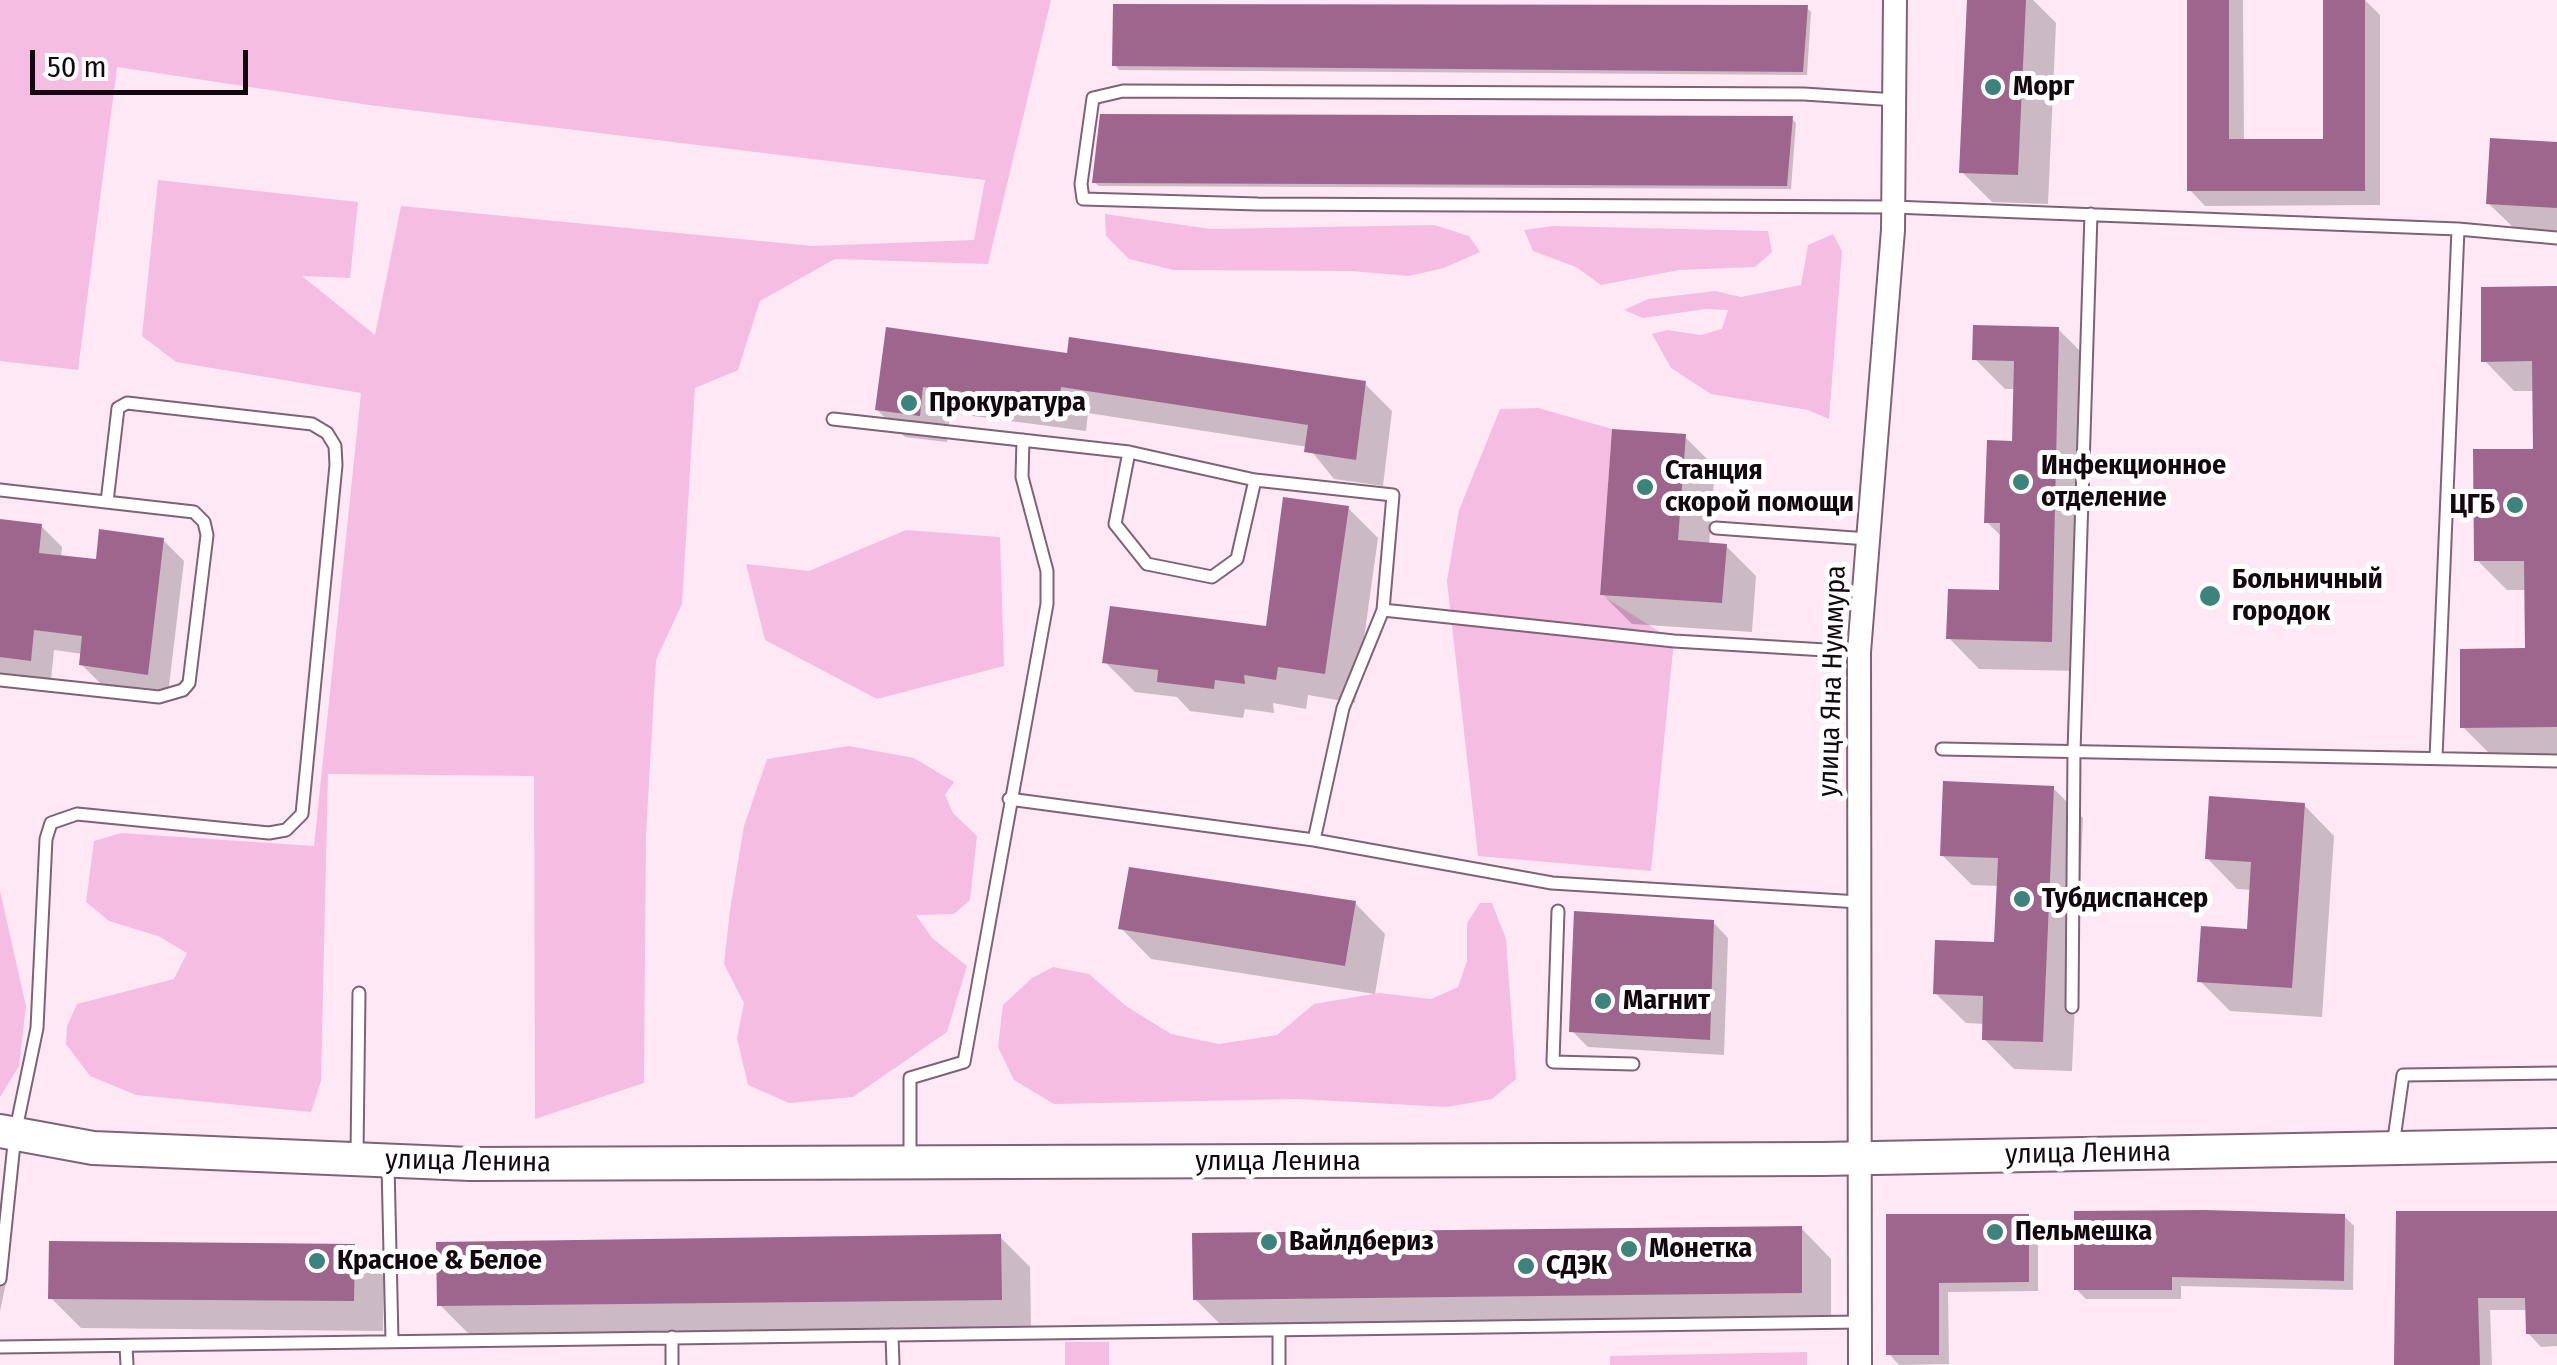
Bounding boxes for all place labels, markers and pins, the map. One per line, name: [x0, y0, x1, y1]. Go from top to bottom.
place label: Морг: [2013, 70, 2074, 104]
marker: Морг: [1982, 76, 2004, 98]
place label: Прокуратура: [929, 386, 1086, 420]
marker: Прокуратура: [898, 392, 920, 414]
place label: Инфекционное отделение: [2041, 449, 2226, 515]
place label: Станция скорой помощи: [1665, 454, 1854, 520]
marker: Инфекционное отделение: [2010, 471, 2032, 493]
marker: Станция скорой помощи: [1634, 476, 1656, 498]
place label: ЦГБ: [2449, 488, 2495, 522]
marker: ЦГБ: [2504, 494, 2526, 516]
place label: Больничный городок: [2232, 563, 2383, 629]
marker: Больничный городок: [2197, 583, 2223, 609]
place label: Тубдиспансер: [2042, 882, 2208, 916]
marker: Тубдиспансер: [2011, 888, 2033, 910]
place label: Магнит: [1623, 984, 1710, 1018]
marker: Магнит: [1592, 990, 1614, 1012]
place label: Пельмешка: [2015, 1215, 2152, 1249]
marker: Пельмешка: [1984, 1221, 2006, 1243]
place label: Вайлдбериз: [1289, 1225, 1434, 1259]
marker: Вайлдбериз: [1258, 1231, 1280, 1253]
place label: Монетка: [1649, 1232, 1752, 1266]
marker: Монетка: [1618, 1238, 1640, 1260]
place label: Красное & Белое: [337, 1244, 542, 1278]
place label: СДЭК: [1546, 1249, 1607, 1283]
marker: Красное & Белое: [306, 1250, 328, 1272]
marker: СДЭК: [1515, 1255, 1537, 1277]

